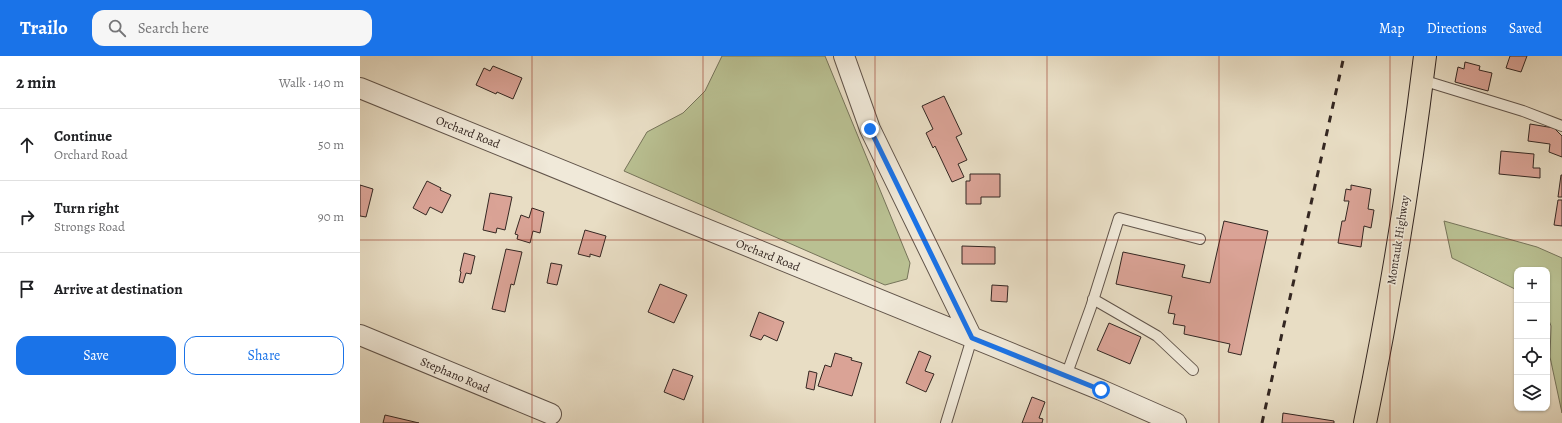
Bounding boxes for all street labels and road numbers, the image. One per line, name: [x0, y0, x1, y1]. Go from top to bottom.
street label: Orchard Road: [433, 112, 503, 152]
street label: Montauk Highway: [1383, 193, 1413, 286]
street label: Orchard Road: [733, 235, 803, 275]
street label: Stephano Road: [418, 353, 493, 397]

